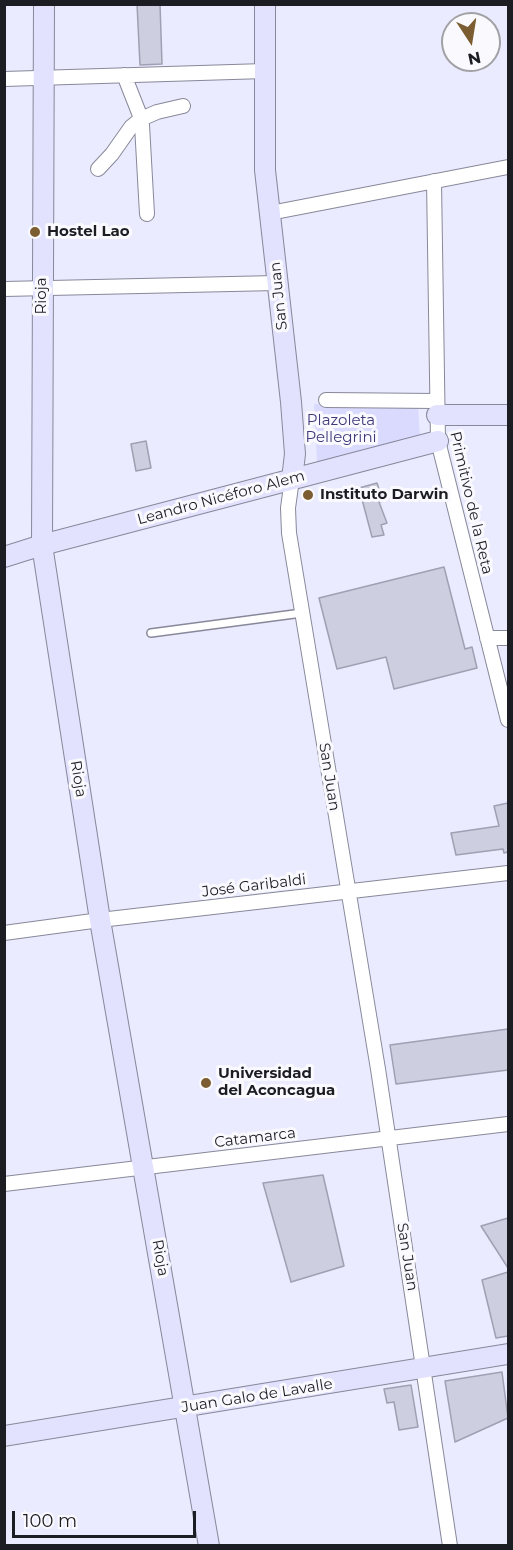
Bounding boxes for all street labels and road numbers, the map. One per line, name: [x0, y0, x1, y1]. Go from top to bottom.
street label: San Juan: [266, 261, 292, 331]
street label: Rioja: [33, 277, 51, 315]
street label: Primitivo de la Reta: [446, 430, 496, 576]
street label: Leandro Nicéforo Alem: [135, 467, 307, 529]
street label: San Juan: [315, 742, 343, 812]
street label: Rioja: [66, 759, 90, 799]
street label: José Garibaldi: [201, 871, 307, 901]
street label: Catamarca: [213, 1124, 297, 1152]
street label: San Juan: [393, 1222, 421, 1292]
street label: Rioja: [148, 1238, 172, 1278]
street label: Juan Galo de Lavalle: [180, 1375, 334, 1417]

